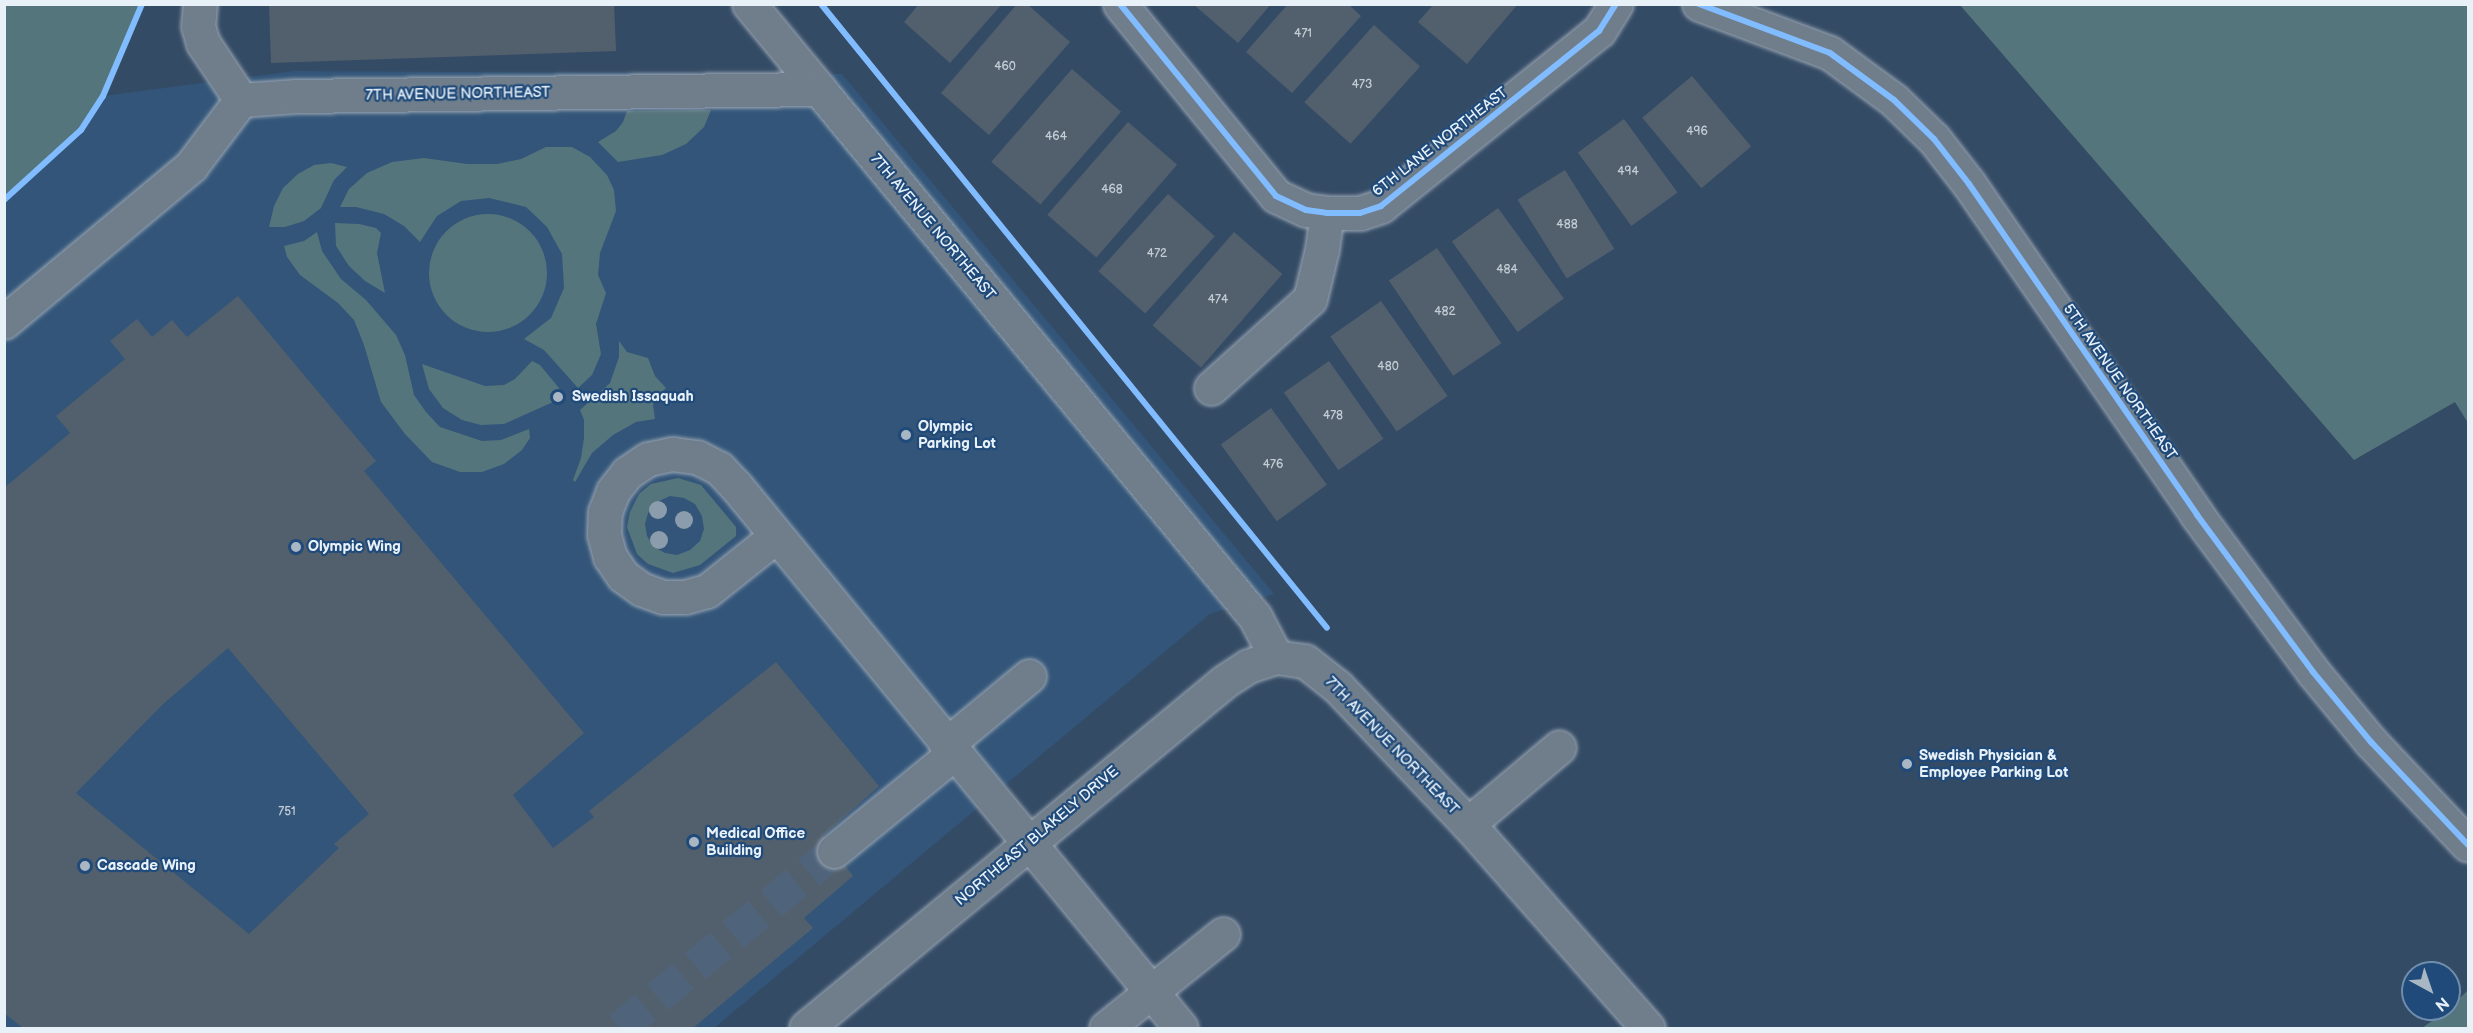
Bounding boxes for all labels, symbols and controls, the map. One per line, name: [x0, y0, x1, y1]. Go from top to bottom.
house number: 471: [1294, 27, 1312, 41]
house number: 460: [994, 60, 1016, 74]
house number: 473: [1352, 78, 1372, 92]
street label: 7TH AVENUE NORTHEAST: [365, 83, 551, 105]
street label: 6TH LANE NORTHEAST: [1369, 84, 1511, 200]
house number: 496: [1686, 125, 1708, 139]
house number: 464: [1045, 130, 1067, 144]
street label: 7TH AVENUE NORTHEAST: [867, 150, 999, 304]
house number: 494: [1617, 165, 1639, 179]
house number: 468: [1101, 183, 1123, 197]
house number: 488: [1556, 218, 1578, 232]
house number: 472: [1147, 247, 1167, 261]
house number: 484: [1496, 263, 1518, 277]
house number: 474: [1208, 293, 1228, 307]
street label: 5TH AVENUE NORTHEAST: [2059, 301, 2181, 463]
house number: 482: [1434, 305, 1456, 319]
house number: 480: [1377, 360, 1399, 374]
marker: Swedish Issaquah: [549, 388, 567, 406]
place label: Swedish Issaquah: [572, 388, 694, 406]
house number: 478: [1323, 409, 1343, 423]
place label: Olympic Parking Lot: [918, 417, 996, 452]
marker: Olympic Parking Lot: [899, 428, 913, 442]
house number: 476: [1263, 458, 1283, 472]
place label: Olympic Wing: [308, 538, 401, 556]
marker: Olympic Wing: [289, 540, 303, 554]
street label: 7TH AVENUE NORTHEAST: [1321, 673, 1463, 819]
place label: Swedish Physician & Employee Parking Lot: [1919, 746, 2068, 781]
marker: Swedish Physician & Employee Parking Lot: [1900, 757, 1914, 771]
street label: NORTHEAST BLAKELY DRIVE: [952, 762, 1122, 910]
house number: 751: [278, 805, 296, 819]
place label: Medical Office Building: [706, 824, 805, 859]
marker: Medical Office Building: [687, 835, 701, 849]
place label: Cascade Wing: [97, 857, 196, 875]
marker: Cascade Wing: [78, 859, 92, 873]
north arrow: [2401, 961, 2461, 1021]
text: N: [2431, 992, 2452, 1015]

